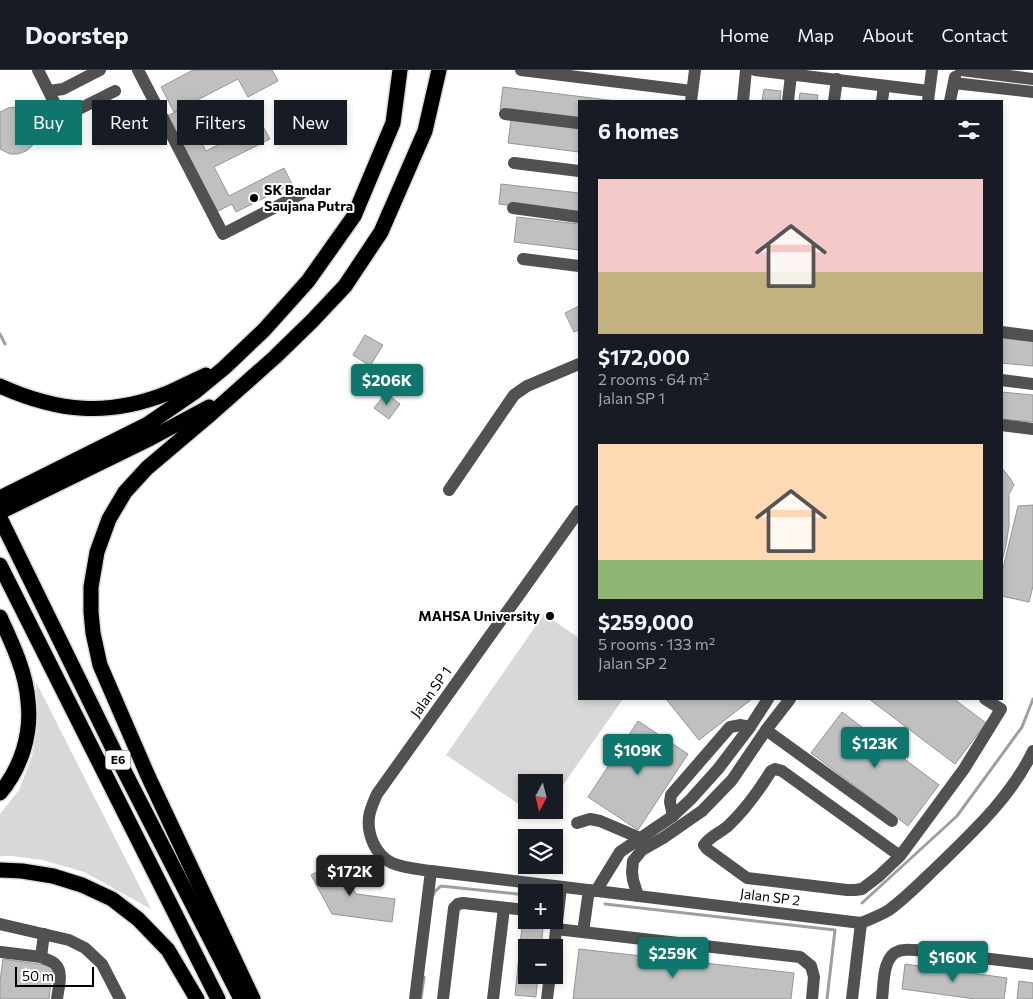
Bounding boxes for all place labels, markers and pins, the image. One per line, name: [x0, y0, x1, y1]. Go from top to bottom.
place label: SK Bandar Saujana Putra: [264, 181, 353, 214]
marker: SK Bandar Saujana Putra: [248, 192, 260, 204]
pin: $206K: [352, 364, 422, 406]
place label: MAHSA University: [418, 607, 540, 624]
marker: MAHSA University: [544, 610, 556, 622]
pin: $123K: [840, 726, 910, 769]
pin: $109K: [603, 734, 673, 776]
pin: $172K: [315, 854, 385, 897]
pin: $259K: [638, 936, 708, 979]
pin: $160K: [918, 940, 988, 983]

